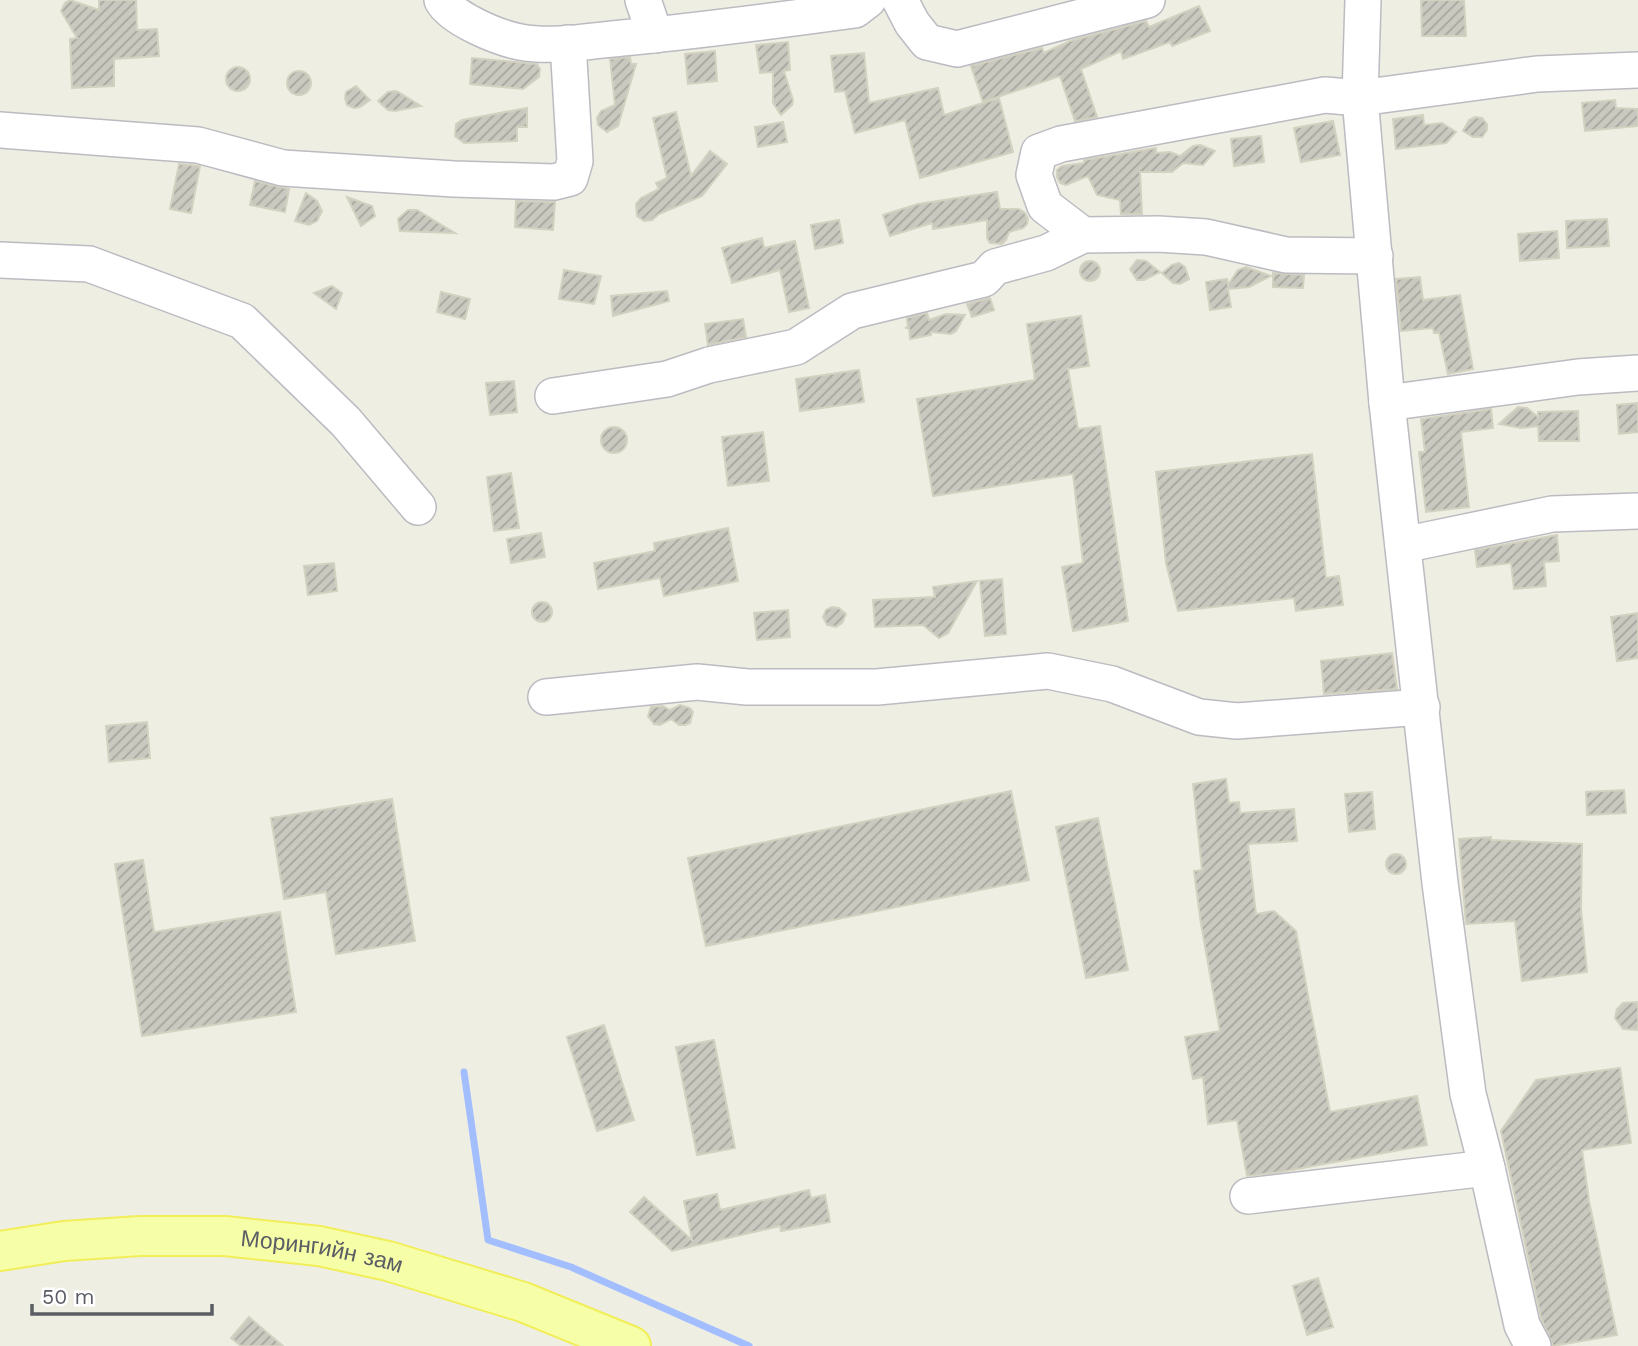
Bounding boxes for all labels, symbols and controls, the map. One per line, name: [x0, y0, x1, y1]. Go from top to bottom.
street label: Морингийн зам: [239, 1225, 406, 1279]
scale bar: [32, 1272, 212, 1316]
text: 50 m: [42, 1284, 94, 1309]

